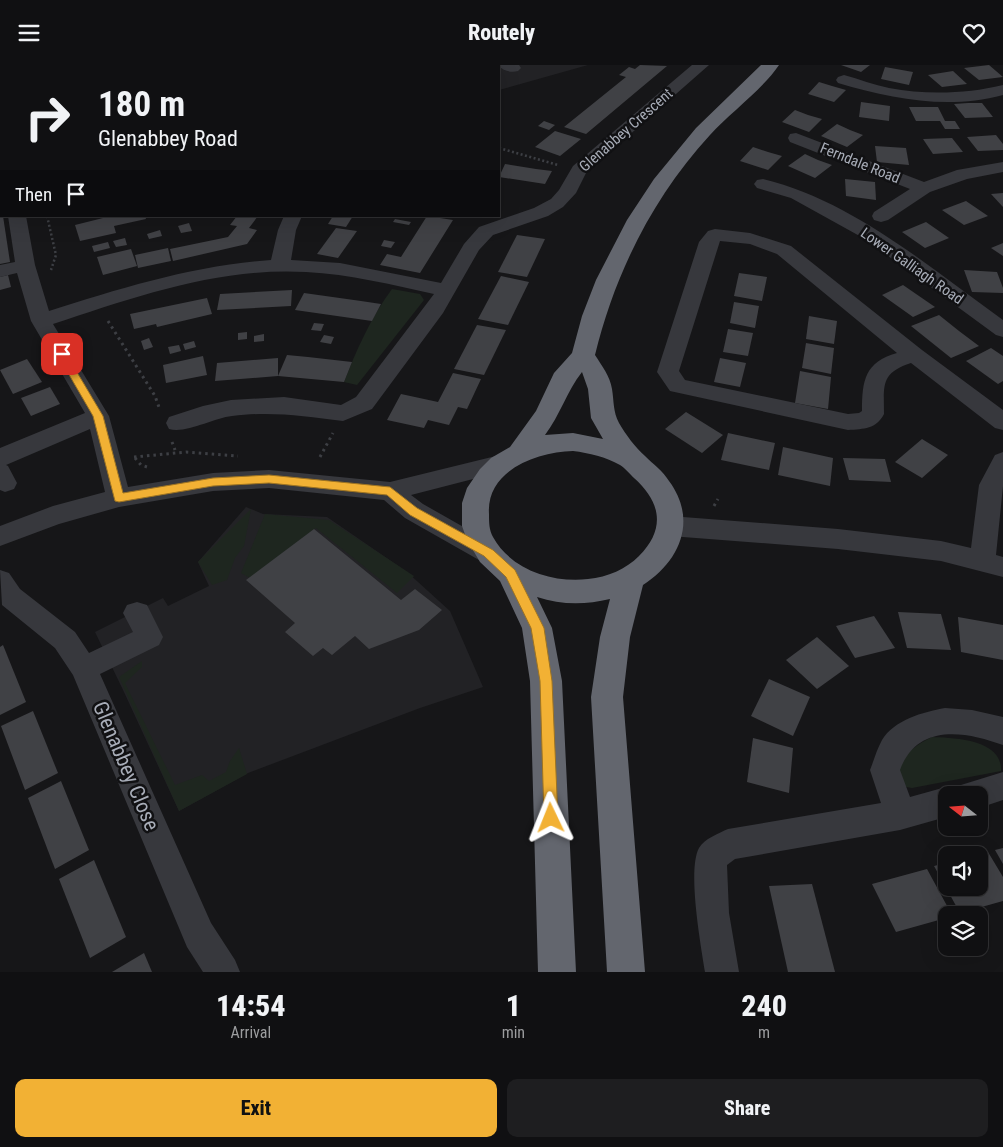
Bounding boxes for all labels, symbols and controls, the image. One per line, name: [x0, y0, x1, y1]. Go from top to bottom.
icon: menu: [15, 19, 43, 47]
icon: heart: [960, 19, 988, 47]
text: Routely: [468, 20, 535, 45]
text: 180 m: [98, 84, 185, 125]
icon: right: [15, 85, 80, 150]
street label: Glenabbey Crescent: [576, 85, 676, 175]
text: Glenabbey Road: [98, 126, 238, 151]
street label: Ferndale Road: [817, 139, 903, 187]
icon: arrive: [62, 180, 90, 208]
text: Then: [15, 183, 52, 206]
street label: Lower Galliagh Road: [857, 224, 967, 308]
pin: [41, 333, 83, 375]
icon: arrive: [48, 340, 76, 368]
street label: Glenabbey Close: [88, 698, 164, 834]
north arrow: [938, 786, 988, 836]
map controls: [938, 786, 988, 956]
position arrow: [524, 791, 576, 843]
button: sound: [938, 846, 988, 896]
button: layers: [938, 906, 988, 956]
text: 14:54: [216, 988, 286, 1023]
text: 1: [506, 988, 521, 1023]
text: 240: [741, 988, 787, 1023]
text: Arrival: [230, 1023, 271, 1042]
text: min: [502, 1023, 525, 1042]
text: m: [758, 1023, 770, 1042]
button: Exit: [15, 1079, 497, 1137]
button: Share: [507, 1079, 988, 1137]

